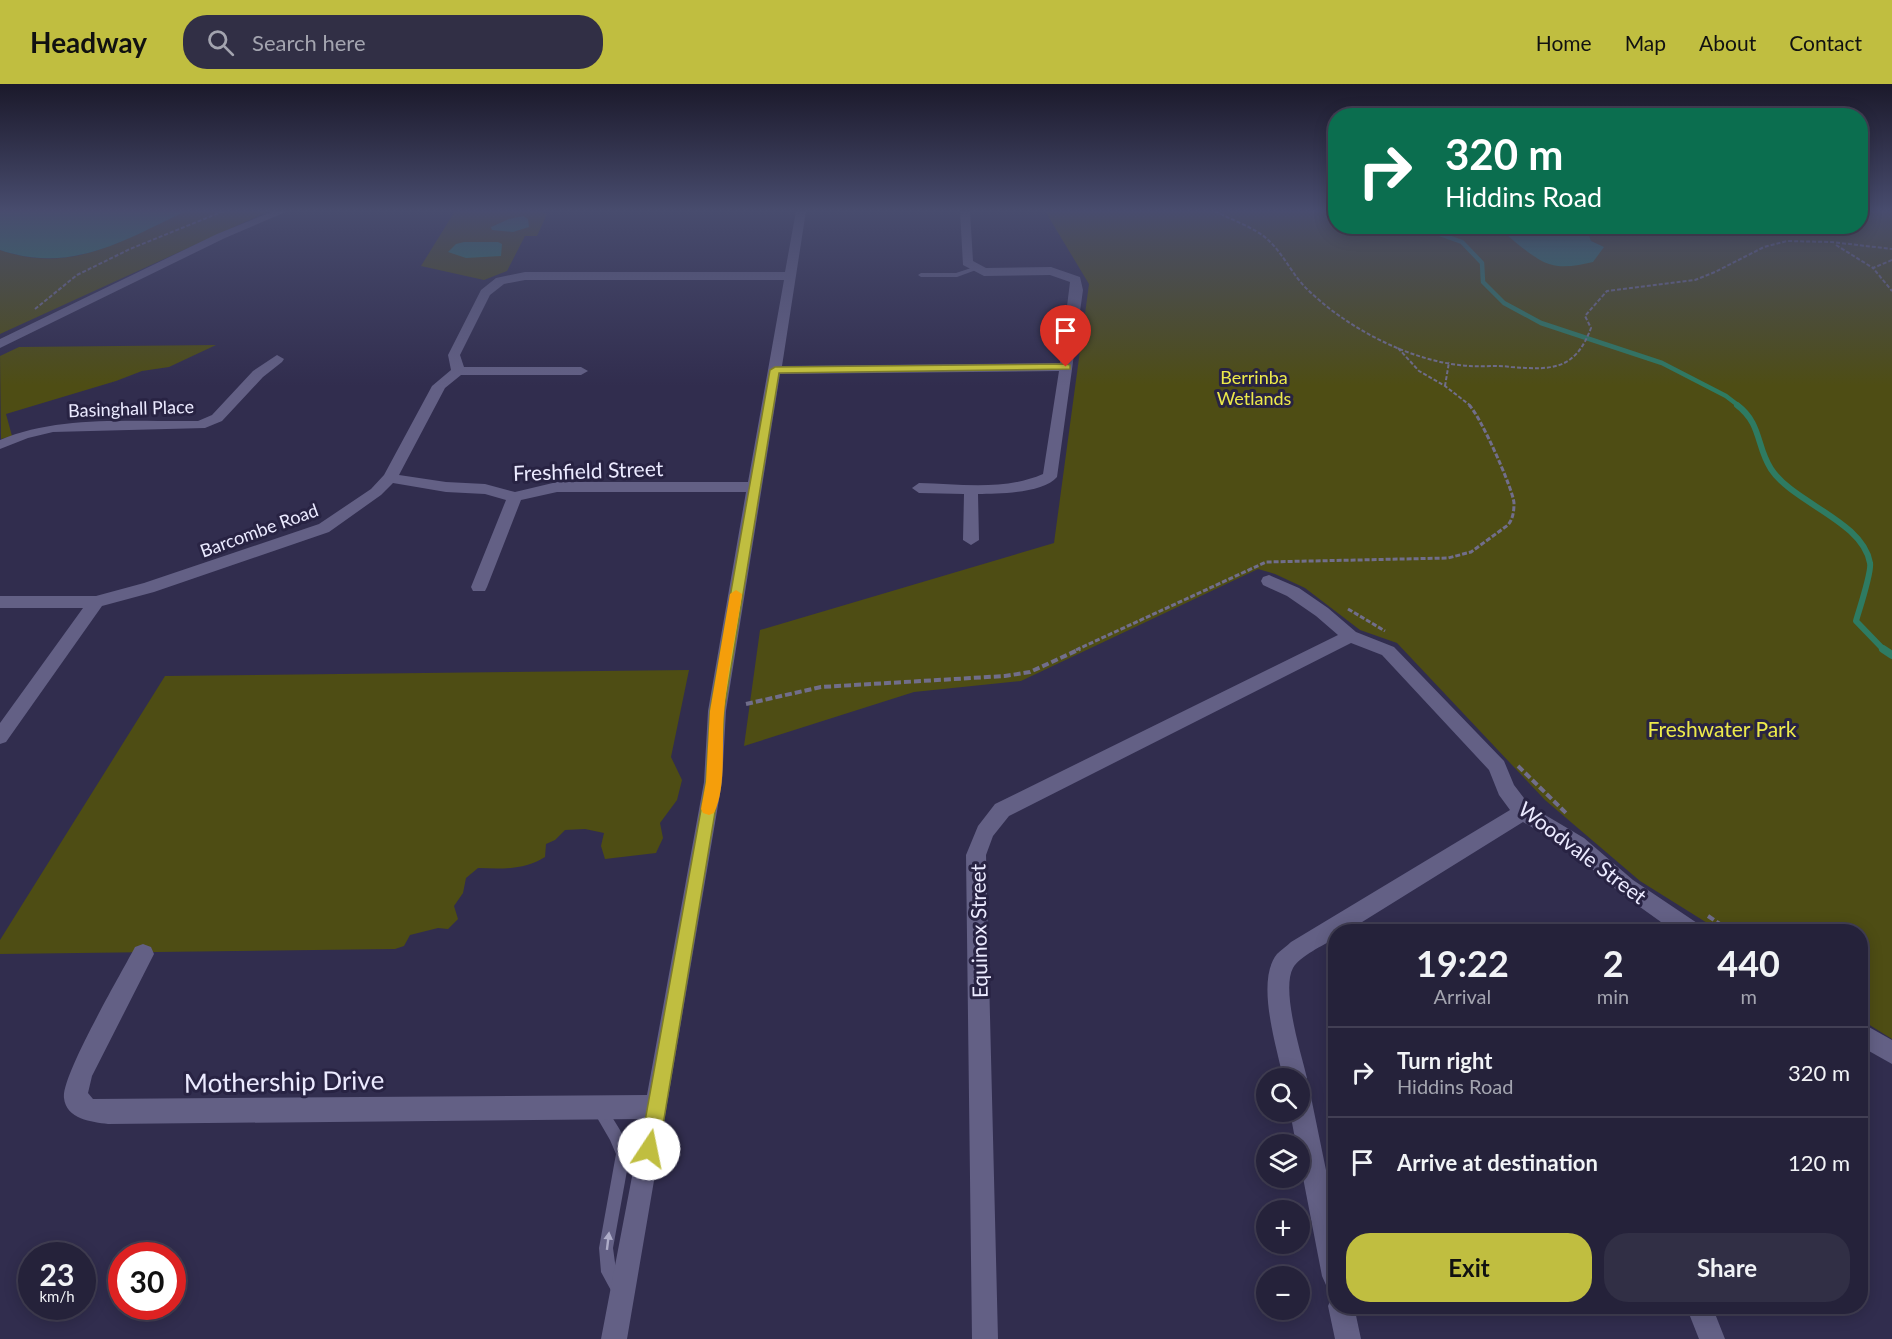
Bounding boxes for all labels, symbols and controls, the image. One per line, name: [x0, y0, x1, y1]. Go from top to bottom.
search box: [183, 15, 603, 69]
text: Headway: [30, 25, 147, 59]
icon: search: [204, 26, 237, 59]
text: Search here: [252, 29, 366, 56]
text: Home: [1536, 30, 1592, 55]
text: Map: [1625, 30, 1666, 55]
text: About: [1699, 30, 1756, 55]
text: Contact: [1789, 30, 1862, 55]
text: 320 m: [1445, 129, 1563, 179]
icon: right: [1346, 132, 1424, 210]
text: Hiddins Road: [1445, 180, 1602, 213]
pin: [1040, 305, 1091, 367]
icon: arrive: [1049, 314, 1082, 347]
park label: Berrinba Wetlands: [1217, 366, 1292, 409]
street label: Basinghall Place: [68, 395, 194, 421]
street label: Freshfield Street: [512, 455, 664, 485]
street label: Barcombe Road: [197, 498, 321, 562]
park label: Freshwater Park: [1648, 716, 1797, 741]
street label: Woodvale Street: [1514, 796, 1652, 909]
street label: Equinox Street: [964, 863, 992, 998]
text: 19:22: [1416, 941, 1509, 985]
text: 2: [1603, 941, 1624, 985]
text: 440: [1717, 941, 1780, 985]
text: Arrival: [1434, 984, 1491, 1008]
text: min: [1597, 984, 1629, 1008]
text: m: [1740, 984, 1757, 1008]
text: Turn right: [1397, 1047, 1492, 1074]
icon: right: [1346, 1056, 1379, 1089]
text: 320 m: [1788, 1059, 1850, 1086]
street label: Mothership Drive: [184, 1063, 384, 1099]
map controls: [1256, 1068, 1310, 1320]
button: search: [1256, 1068, 1310, 1122]
text: Hiddins Road: [1397, 1074, 1513, 1098]
position arrow: [617, 1117, 681, 1181]
button: layers: [1256, 1134, 1310, 1188]
icon: arrive: [1346, 1146, 1379, 1179]
text: Arrive at destination: [1397, 1149, 1598, 1176]
text: 120 m: [1788, 1149, 1850, 1176]
button: +: [1256, 1200, 1310, 1254]
one-way arrow: [603, 1231, 613, 1250]
button: Exit: [1346, 1233, 1592, 1302]
button: Share: [1604, 1233, 1850, 1302]
speed limit sign: 30: [108, 1242, 186, 1320]
text: 23: [40, 1256, 74, 1292]
button: −: [1256, 1266, 1310, 1320]
text: km/h: [39, 1287, 75, 1305]

